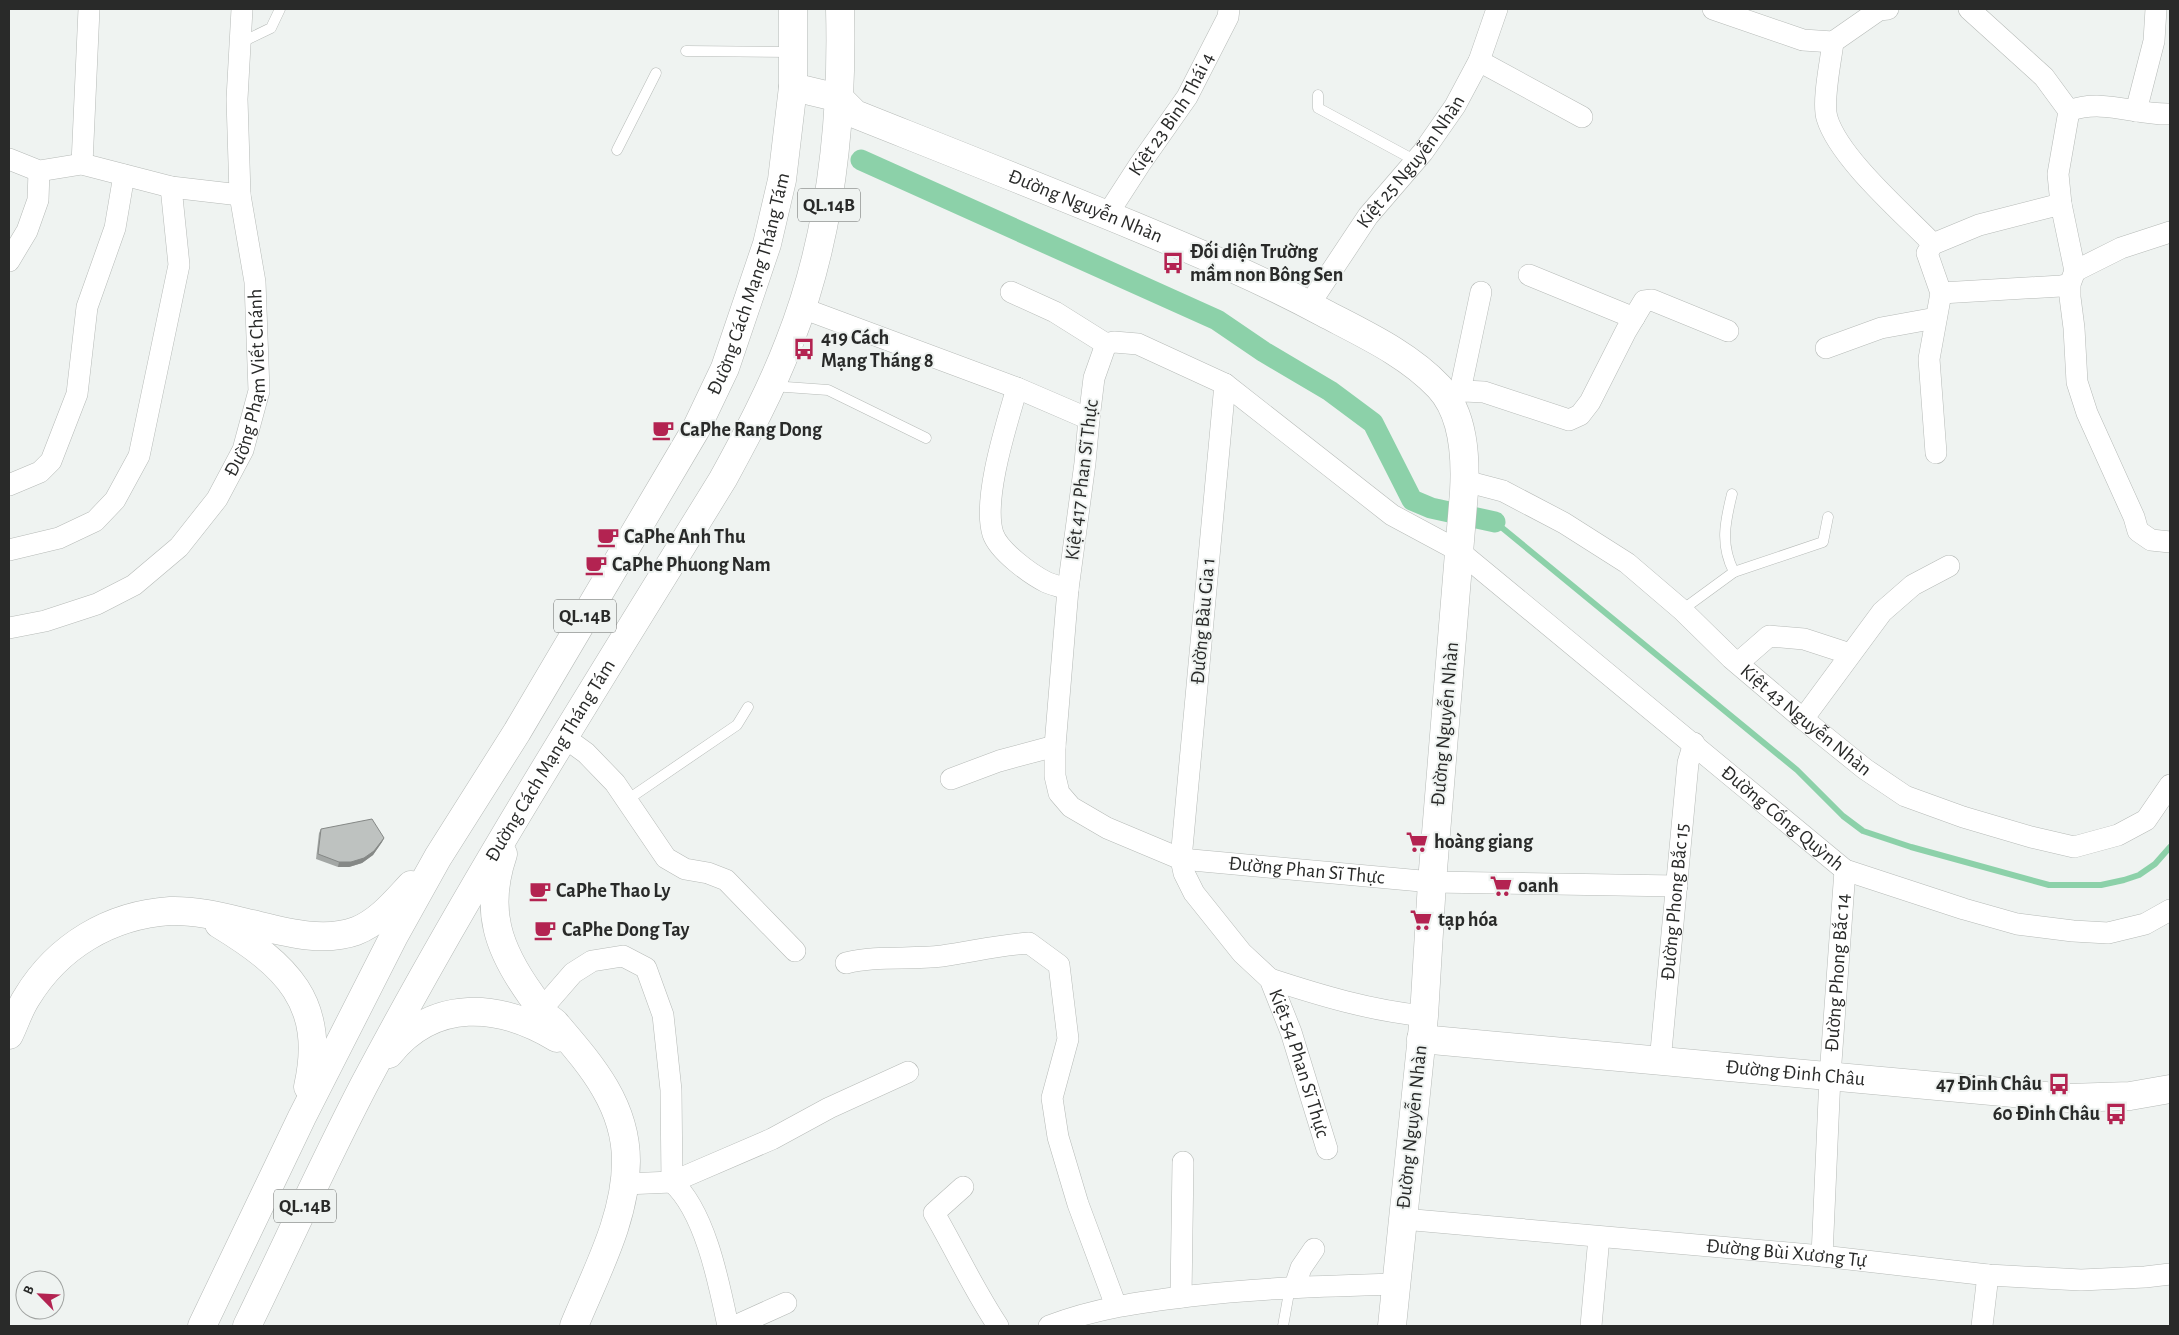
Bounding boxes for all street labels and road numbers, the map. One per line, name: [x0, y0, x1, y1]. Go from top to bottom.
street label: Kiệt 23 Bình Thái 4: [1125, 49, 1218, 179]
street label: Kiệt 25 Nguyễn Nhàn: [1353, 92, 1469, 232]
street label: Đường Nguyễn Nhàn: [1005, 166, 1165, 247]
street label: Đường Cách Mạng Tháng Tám: [704, 171, 793, 398]
road number: QL.14B: [798, 188, 860, 222]
street label: Đường Phạm Viết Chánh: [221, 288, 269, 480]
street label: Kiệt 417 Phan Sĩ Thực: [1062, 398, 1102, 562]
street label: Đường Bàu Gia 1: [1188, 557, 1218, 685]
road number: QL.14B: [554, 600, 616, 632]
street label: Đường Nguyễn Nhàn: [1428, 641, 1462, 807]
street label: Đường Cách Mạng Tháng Tám: [482, 656, 619, 865]
street label: Kiệt 43 Nguyễn Nhàn: [1736, 660, 1875, 780]
street label: Đường Cống Quỳnh: [1717, 762, 1848, 875]
street label: Đường Phong Bắc 15: [1658, 822, 1692, 981]
street label: Đường Phan Sĩ Thực: [1228, 853, 1386, 888]
street label: Đường Phong Bắc 14: [1822, 893, 1853, 1052]
street label: Kiệt 54 Phan Sĩ Thực: [1265, 986, 1333, 1140]
street label: Đường Nguyễn Nhàn: [1393, 1044, 1431, 1210]
street label: Đường Đinh Châu: [1725, 1057, 1866, 1089]
road number: QL.14B: [274, 1190, 336, 1222]
street label: Đường Bùi Xương Tự: [1705, 1236, 1868, 1271]

